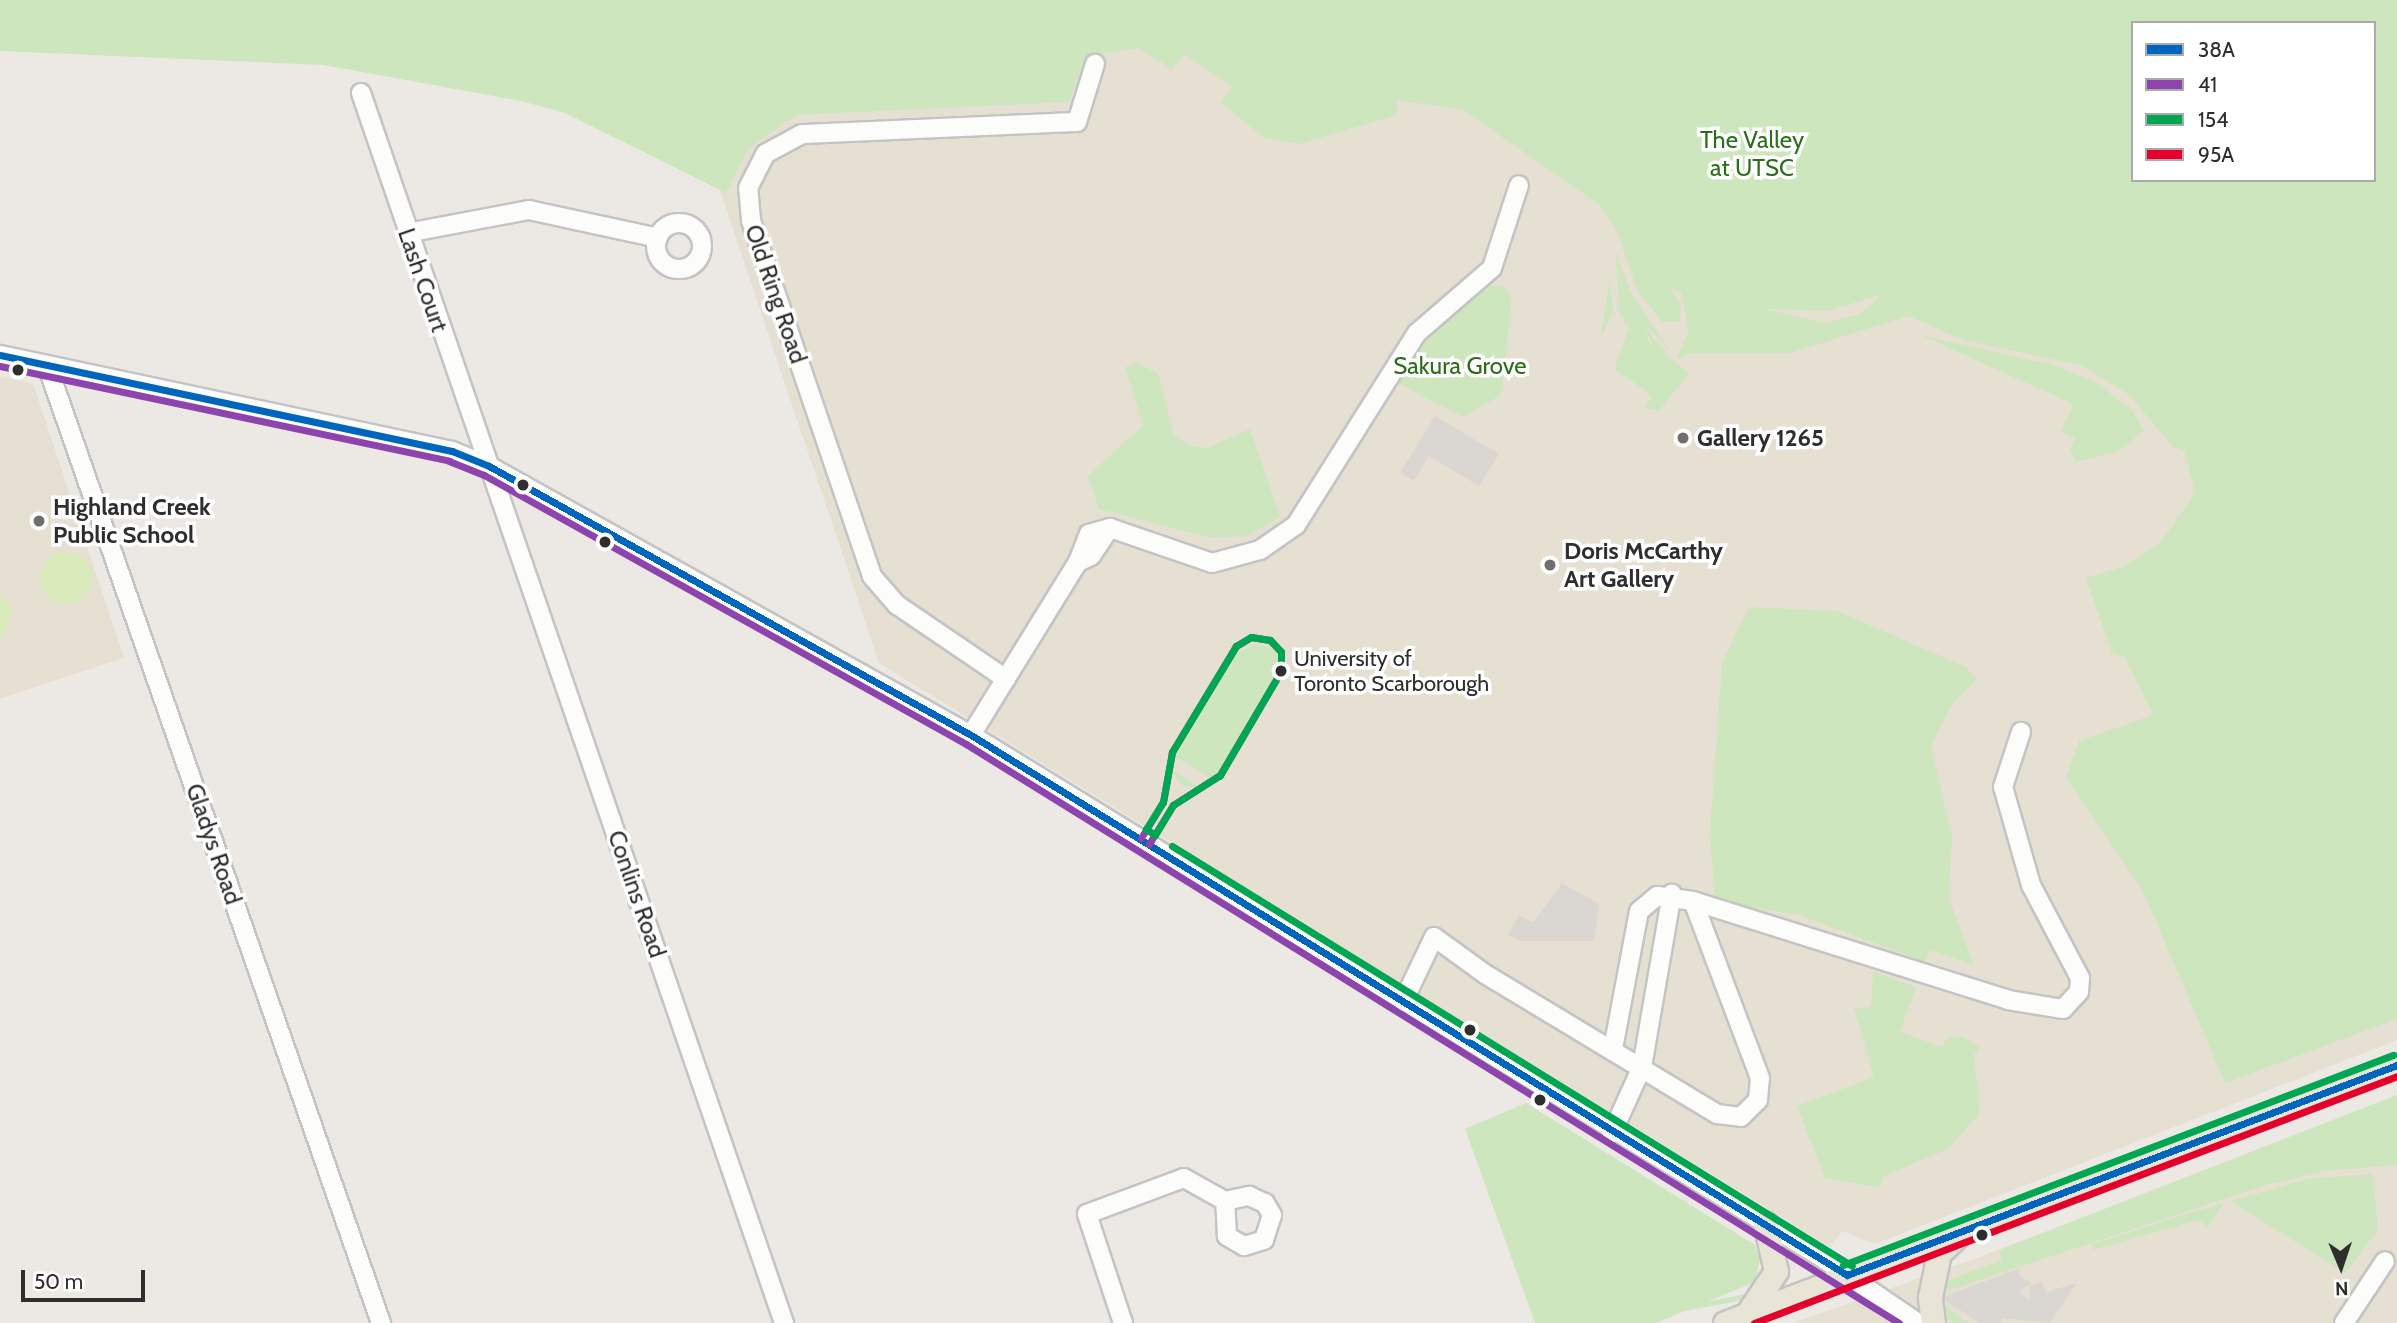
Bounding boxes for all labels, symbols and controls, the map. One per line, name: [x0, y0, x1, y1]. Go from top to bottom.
legend: [2131, 21, 2376, 182]
text: 38A: [2198, 37, 2235, 62]
text: 41: [2198, 72, 2217, 97]
text: 154: [2198, 107, 2228, 132]
park label: The Valley at UTSC: [1700, 126, 1804, 182]
text: 95A: [2198, 142, 2234, 167]
street label: Old Ring Road: [739, 221, 813, 367]
street label: Lash Court: [392, 224, 454, 336]
park label: Sakura Grove: [1393, 352, 1527, 380]
unlabelled marker: [11, 363, 25, 377]
place label: Gallery 1265: [1697, 424, 1824, 452]
marker: Gallery 1265: [1675, 430, 1691, 446]
unlabelled marker: [516, 478, 530, 492]
place label: Highland Creek Public School: [53, 493, 211, 549]
marker: Highland Creek Public School: [31, 513, 47, 529]
unlabelled marker: [598, 535, 612, 549]
place label: Doris McCarthy Art Gallery: [1564, 537, 1723, 593]
marker: Doris McCarthy Art Gallery: [1542, 557, 1558, 573]
place label: University of Toronto Scarborough: [1294, 645, 1489, 696]
marker: University of Toronto Scarborough: [1274, 664, 1288, 678]
street label: Gladys Road: [180, 780, 248, 908]
street label: Conlins Road: [602, 827, 672, 961]
unlabelled marker: [1463, 1023, 1477, 1037]
unlabelled marker: [1533, 1093, 1547, 1107]
unlabelled marker: [1975, 1228, 1989, 1242]
north arrow: [2306, 1232, 2376, 1302]
scale bar: [24, 1256, 149, 1300]
text: 50 m: [34, 1269, 83, 1294]
text: N: [2335, 1277, 2349, 1300]

